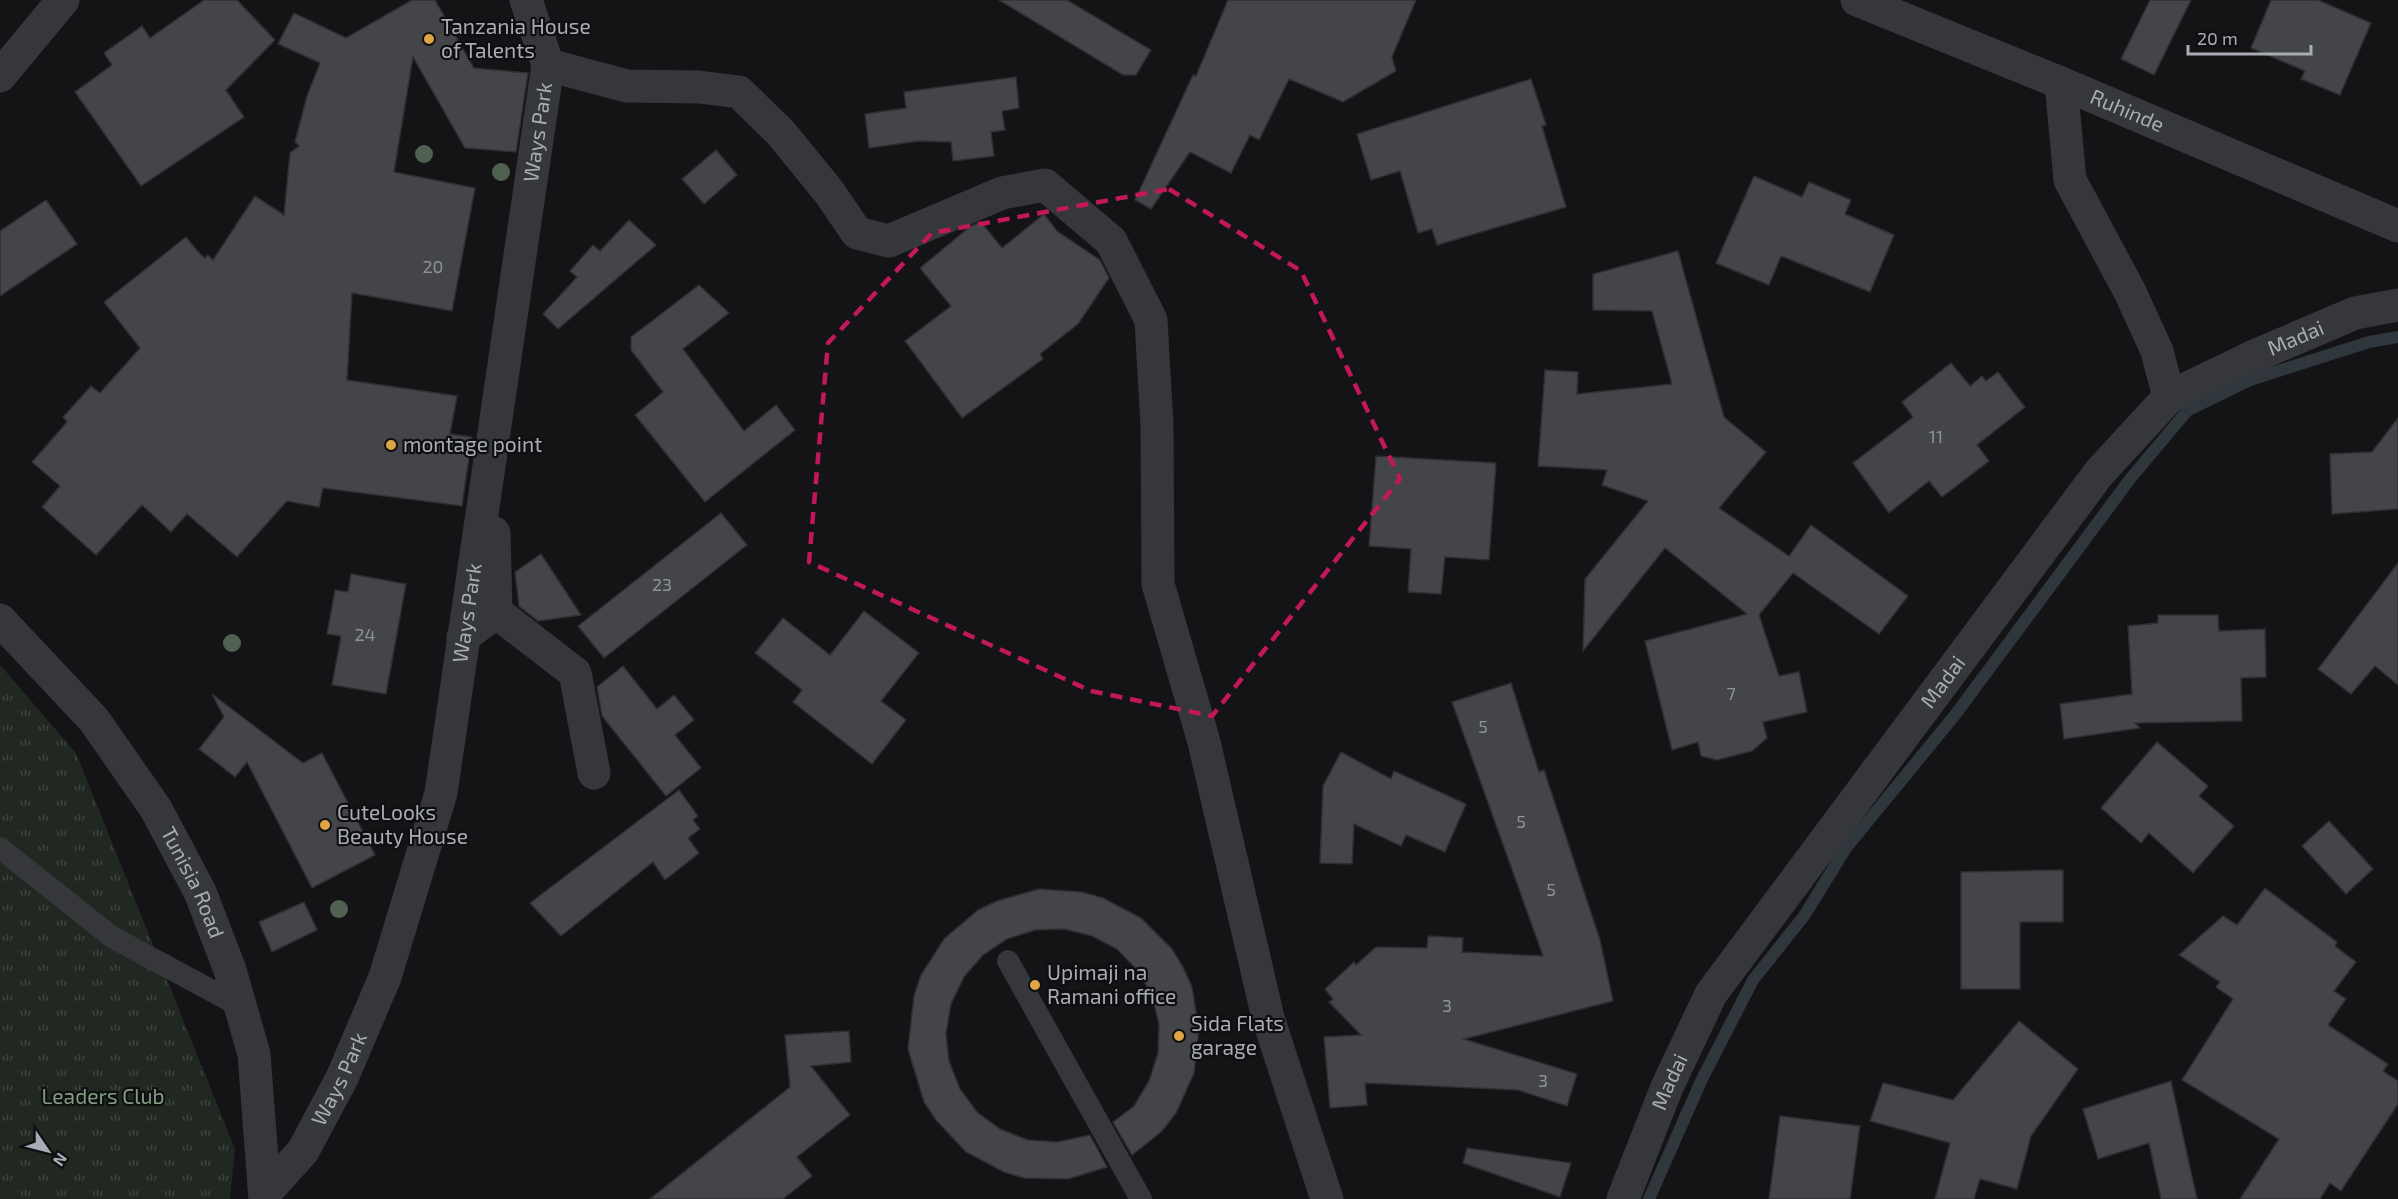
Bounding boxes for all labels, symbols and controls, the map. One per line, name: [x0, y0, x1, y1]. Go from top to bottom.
place label: Tanzania House of Talents: [441, 13, 591, 62]
scale bar: [2188, 18, 2311, 56]
text: 20 m: [2197, 27, 2238, 49]
marker: Tanzania House of Talents: [422, 32, 436, 46]
street label: Ways Park: [517, 80, 556, 184]
street label: Ruhinde: [2087, 83, 2168, 136]
house number: 20: [423, 255, 443, 277]
street label: Madai: [2263, 314, 2327, 360]
house number: 11: [1929, 425, 1943, 447]
place label: montage point: [403, 431, 542, 456]
marker: montage point: [384, 438, 398, 452]
street label: Ways Park: [446, 561, 486, 664]
house number: 23: [652, 573, 672, 595]
house number: 24: [354, 623, 376, 645]
street label: Madai: [1914, 650, 1970, 712]
house number: 7: [1726, 682, 1736, 704]
house number: 5: [1478, 715, 1488, 737]
place label: CuteLooks Beauty House: [337, 799, 468, 848]
house number: 5: [1516, 810, 1526, 832]
marker: CuteLooks Beauty House: [318, 818, 332, 832]
street label: Tunisia Road: [157, 822, 230, 941]
house number: 5: [1546, 878, 1556, 900]
place label: Upimaji na Ramani office: [1047, 959, 1176, 1008]
marker: Upimaji na Ramani office: [1028, 978, 1042, 992]
house number: 3: [1442, 994, 1452, 1016]
place label: Sida Flats garage: [1191, 1010, 1284, 1059]
street label: Ways Park: [305, 1028, 371, 1129]
marker: Sida Flats garage: [1172, 1029, 1186, 1043]
street label: Madai: [1645, 1049, 1692, 1113]
house number: 3: [1538, 1069, 1548, 1091]
park label: Leaders Club: [42, 1083, 164, 1108]
north arrow: [18, 1121, 78, 1181]
text: N: [50, 1150, 72, 1170]

